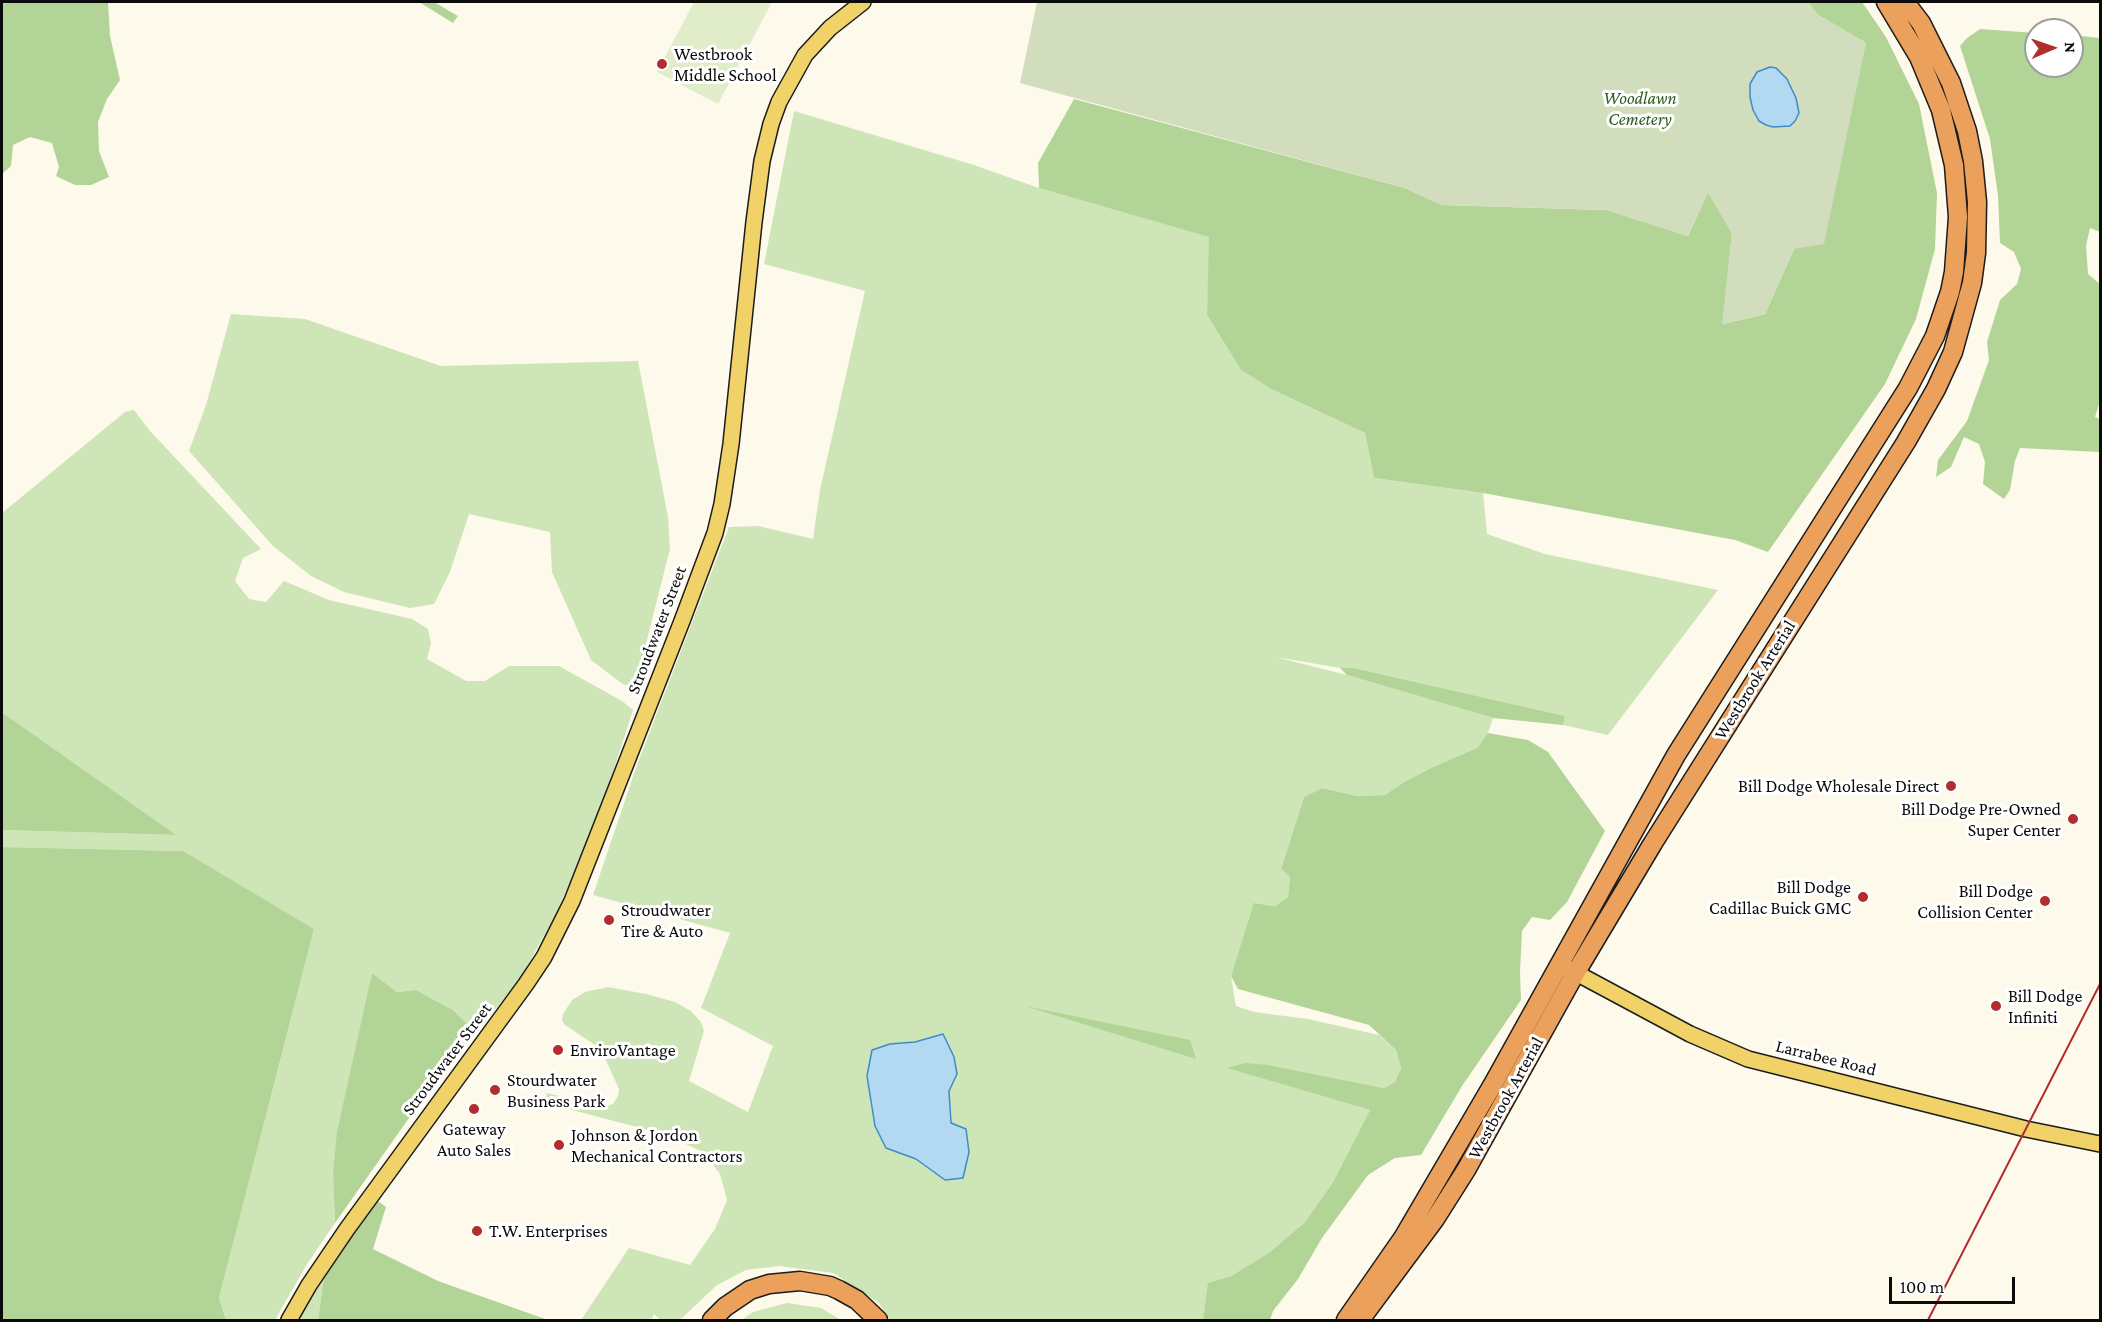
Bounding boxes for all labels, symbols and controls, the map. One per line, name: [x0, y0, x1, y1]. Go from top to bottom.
north arrow: [2024, 18, 2084, 78]
text: N: [2062, 42, 2079, 53]
place label: Westbrook Middle School: [674, 43, 777, 86]
marker: Westbrook Middle School: [655, 57, 669, 71]
park label: Woodlawn Cemetery: [1603, 87, 1677, 130]
street label: Stroudwater Street: [623, 563, 691, 697]
street label: Westbrook Arterial: [1710, 616, 1800, 744]
place label: Bill Dodge Wholesale Direct: [1738, 775, 1939, 797]
marker: Bill Dodge Wholesale Direct: [1944, 779, 1958, 793]
place label: Bill Dodge Pre-Owned Super Center: [1901, 798, 2061, 840]
marker: Bill Dodge Pre-Owned Super Center: [2066, 812, 2080, 826]
place label: Bill Dodge Cadillac Buick GMC: [1709, 876, 1851, 918]
place label: Bill Dodge Collision Center: [1917, 880, 2033, 922]
marker: Bill Dodge Cadillac Buick GMC: [1856, 890, 1870, 904]
marker: Bill Dodge Collision Center: [2038, 894, 2052, 908]
place label: Stroudwater Tire & Auto: [621, 899, 711, 942]
marker: Stroudwater Tire & Auto: [602, 913, 616, 927]
place label: Bill Dodge Infiniti: [2008, 985, 2082, 1028]
street label: Stroudwater Street: [398, 998, 496, 1120]
marker: Bill Dodge Infiniti: [1989, 999, 2003, 1013]
street label: Westbrook Arterial: [1464, 1033, 1548, 1163]
street label: Larrabee Road: [1773, 1035, 1879, 1081]
place label: EnviroVantage: [570, 1039, 676, 1061]
marker: EnviroVantage: [551, 1043, 565, 1057]
place label: Stourdwater Business Park: [507, 1069, 605, 1112]
marker: Stourdwater Business Park: [488, 1083, 502, 1097]
marker: Gateway Auto Sales: [467, 1102, 481, 1116]
place label: Gateway Auto Sales: [437, 1118, 511, 1160]
place label: Johnson & Jordon Mechanical Contractors: [571, 1124, 743, 1166]
marker: Johnson & Jordon Mechanical Contractors: [552, 1138, 566, 1152]
place label: T.W. Enterprises: [489, 1220, 608, 1242]
marker: T.W. Enterprises: [470, 1224, 484, 1238]
scale bar: [1892, 1265, 2018, 1303]
text: 100 m: [1900, 1277, 1944, 1297]

